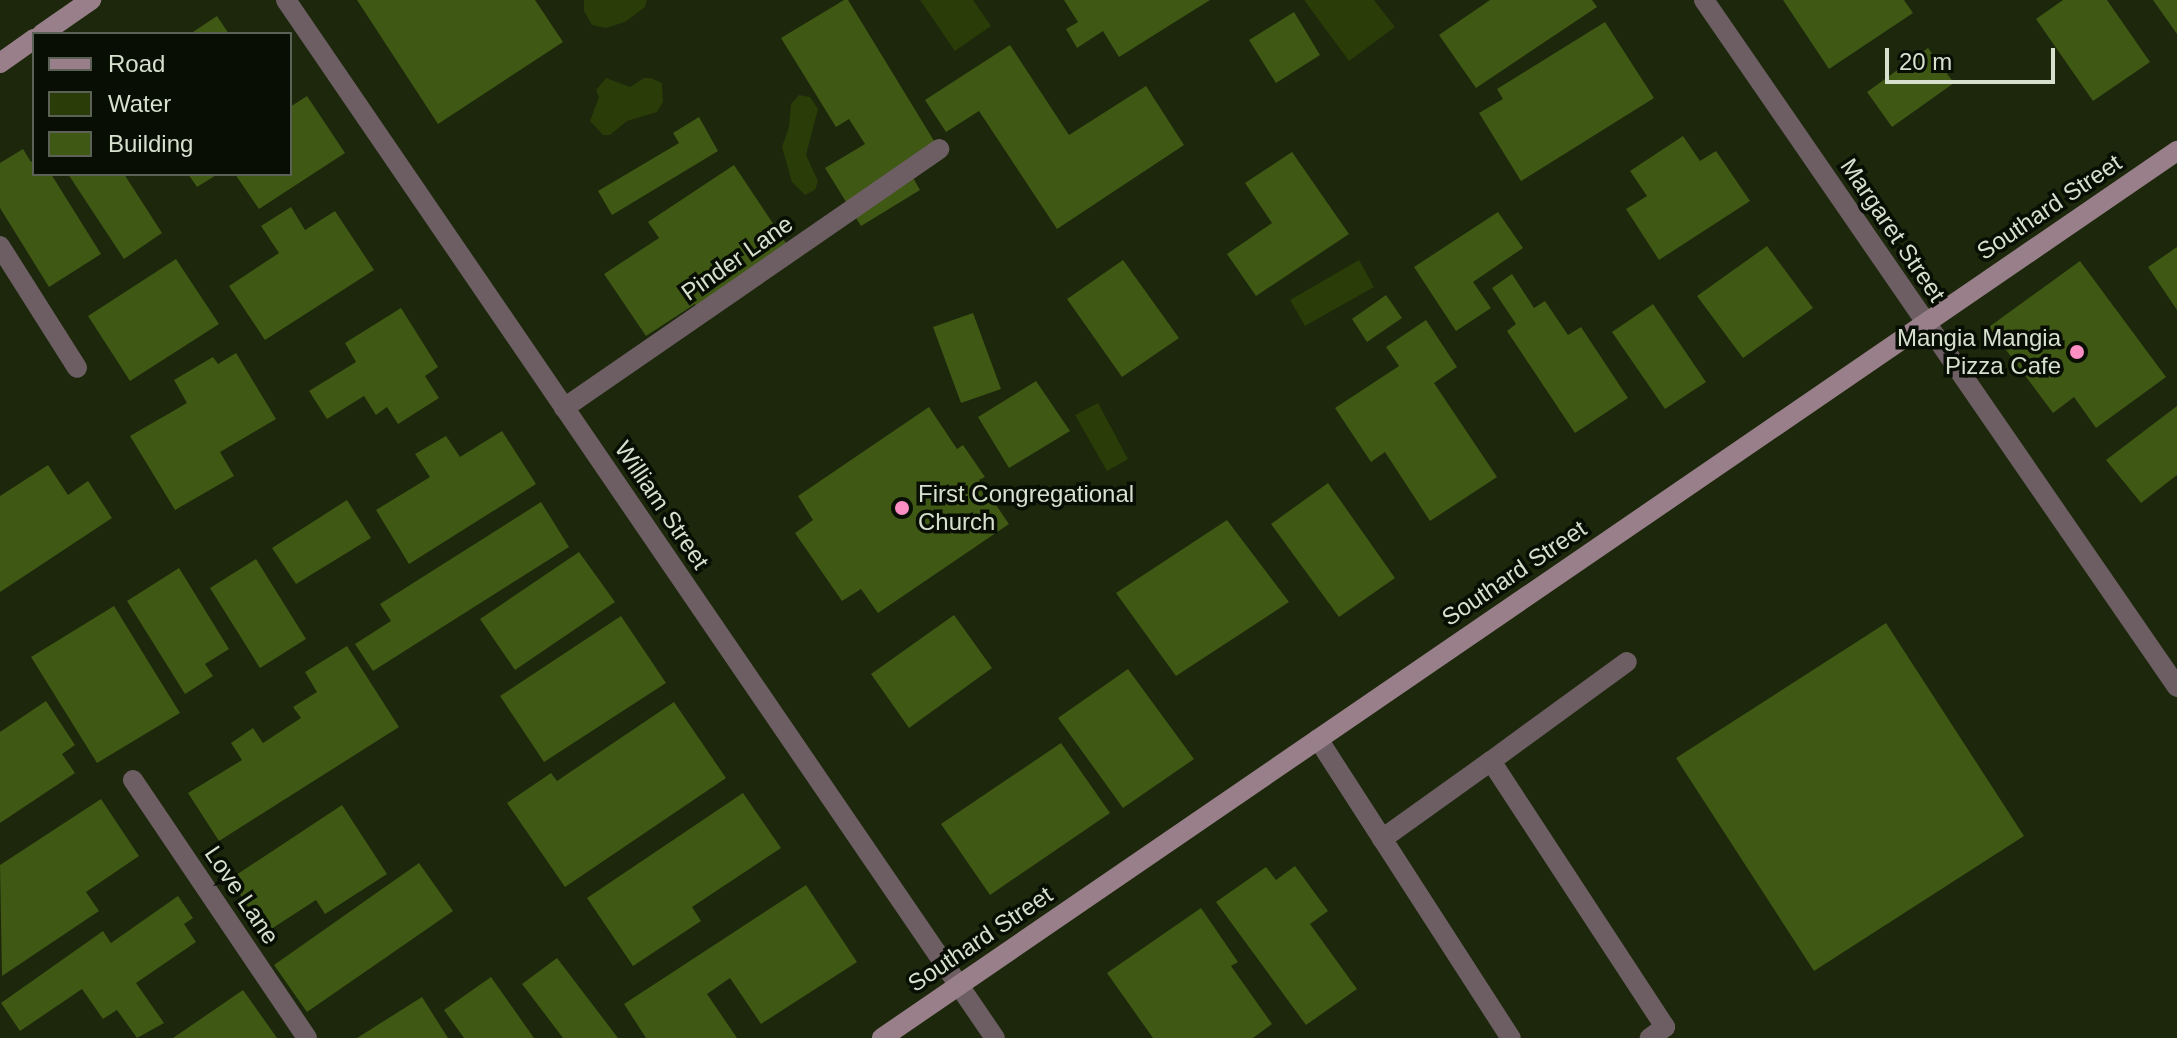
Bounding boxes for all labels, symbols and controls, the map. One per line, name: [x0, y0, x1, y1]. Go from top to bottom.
legend: [32, 32, 292, 176]
scale bar: [1889, 32, 2059, 82]
text: 20 m: [1899, 48, 1952, 75]
text: Road: [108, 50, 165, 77]
text: Water: [108, 90, 171, 117]
text: Building: [108, 130, 193, 157]
street label: Southard Street: [1971, 148, 2127, 266]
street label: Margaret Street: [1834, 153, 1952, 307]
street label: Pinder Lane: [676, 209, 798, 307]
place label: Mangia Mangia Pizza Cafe: [1897, 324, 2061, 380]
marker: Mangia Mangia Pizza Cafe: [2068, 343, 2086, 361]
street label: William Street: [609, 436, 715, 574]
place label: First Congregational Church: [918, 480, 1134, 536]
marker: First Congregational Church: [893, 499, 911, 517]
street label: Southard Street: [1436, 514, 1592, 632]
street label: Love Lane: [199, 840, 285, 950]
street label: Southard Street: [902, 880, 1058, 998]

